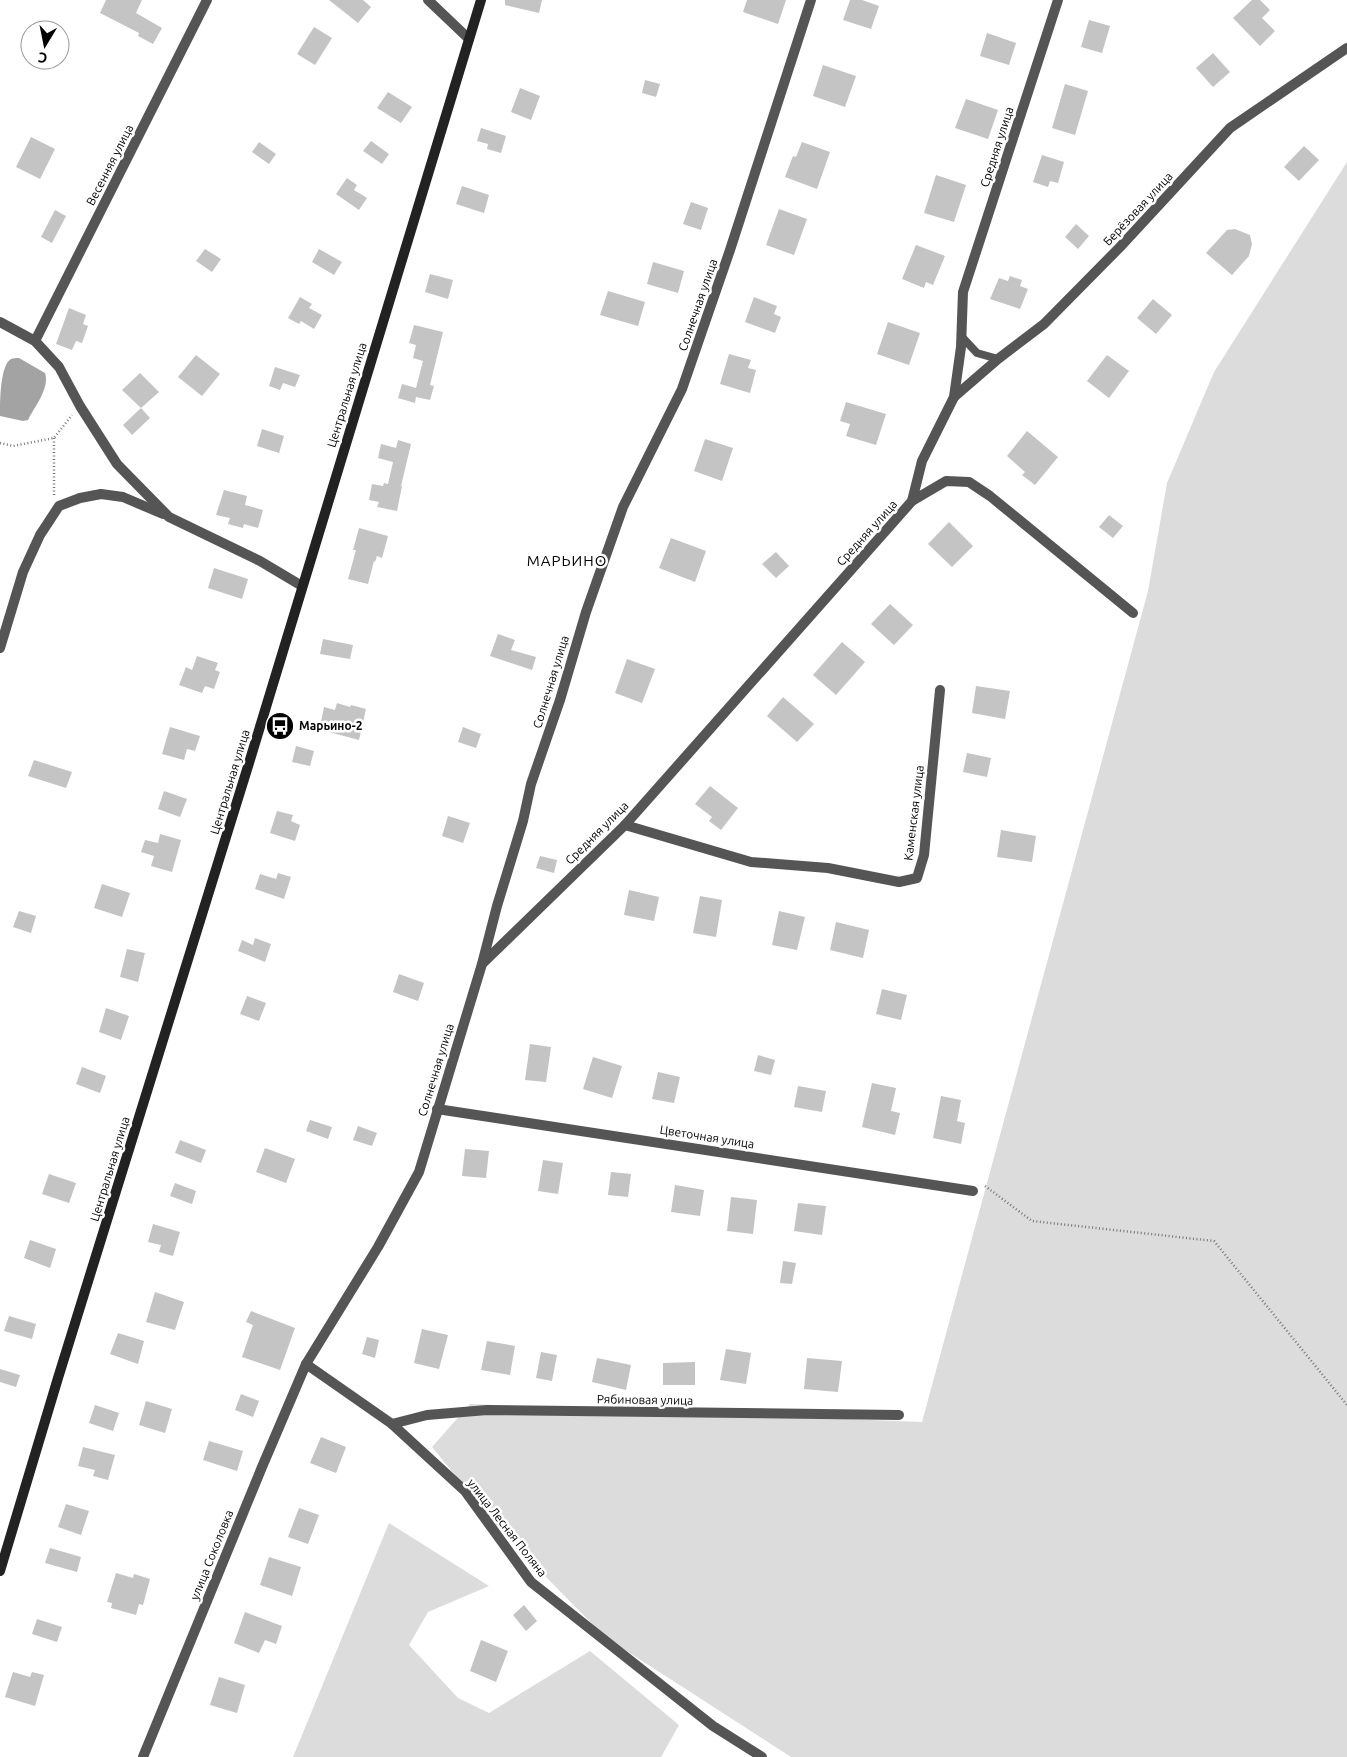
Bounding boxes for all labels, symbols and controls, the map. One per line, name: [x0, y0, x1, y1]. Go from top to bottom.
north arrow: [20, 20, 70, 70]
text: С: [37, 49, 49, 66]
street label: Средняя улица: [977, 105, 1016, 189]
street label: Весенняя улица: [84, 122, 136, 207]
street label: Берёзовая улица: [1100, 169, 1175, 248]
street label: Солнечная улица: [676, 257, 719, 353]
street label: Центральная улица: [324, 341, 369, 449]
street label: Средняя улица: [834, 497, 899, 568]
district label: МАРЬИНО: [527, 552, 607, 569]
street label: Солнечная улица: [530, 634, 571, 730]
bus stop icon: Марьино-2: [265, 711, 295, 741]
place label: Марьино-2: [299, 719, 363, 732]
street label: Центральная улица: [207, 728, 252, 836]
street label: Каменская улица: [901, 765, 926, 861]
street label: Средняя улица: [563, 799, 631, 867]
street label: Солнечная улица: [415, 1022, 456, 1118]
street label: Центральная улица: [87, 1115, 132, 1223]
street label: Цветочная улица: [659, 1123, 755, 1150]
street label: Рябиновая улица: [597, 1392, 693, 1407]
street label: улица Лесная Поляна: [465, 1476, 550, 1579]
street label: улица Соколовка: [188, 1508, 236, 1602]

